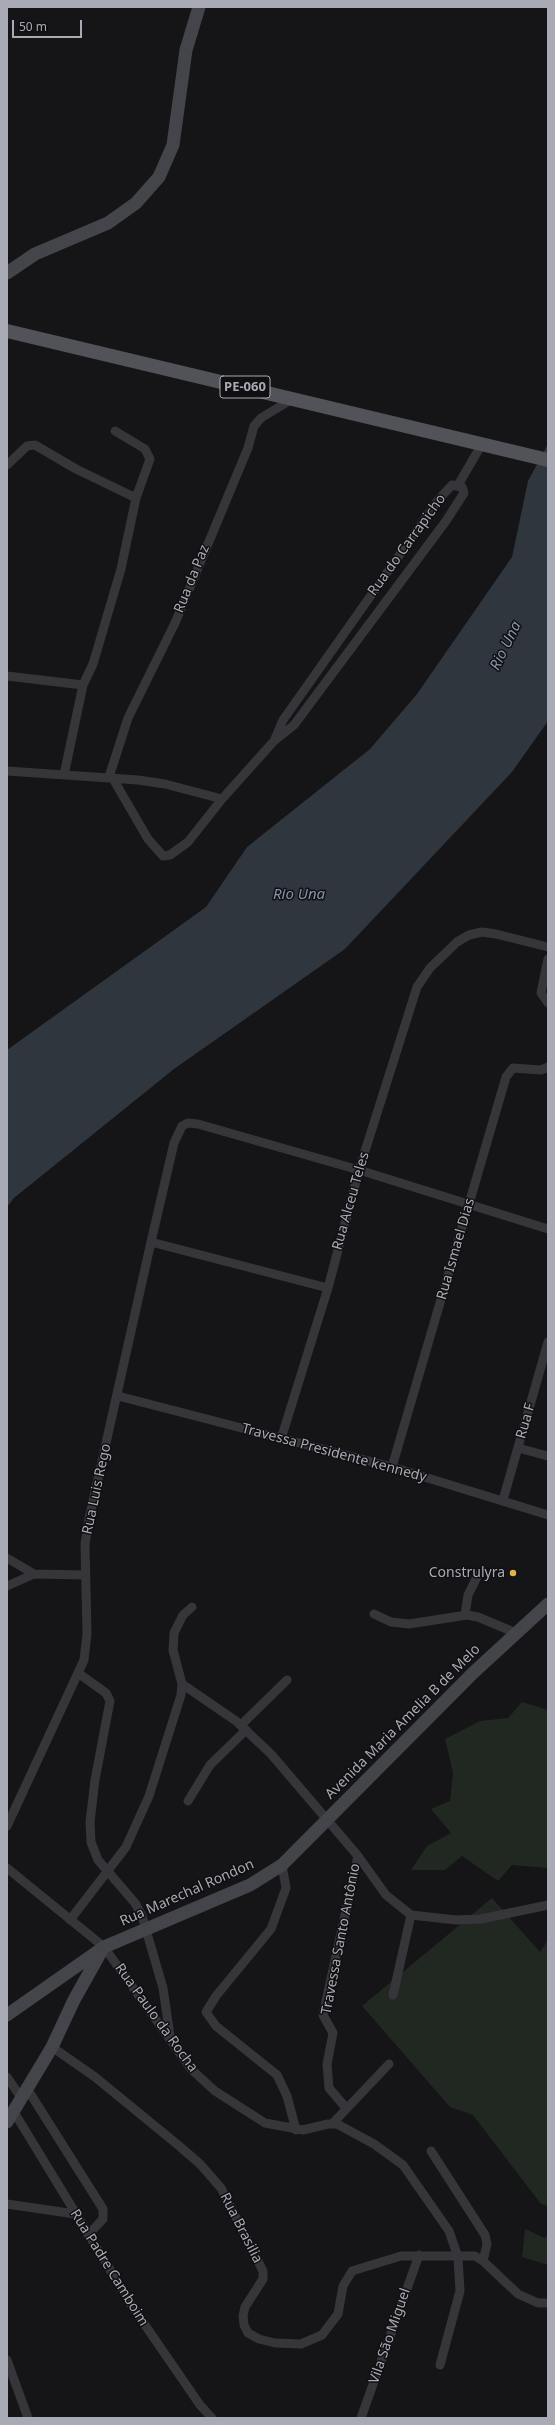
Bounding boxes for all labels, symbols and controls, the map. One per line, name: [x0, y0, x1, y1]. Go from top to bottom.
scale bar: [14, 12, 84, 38]
text: 50 m: [19, 18, 47, 35]
road number: PE-060: [220, 376, 270, 398]
street label: Rua do Carrapicho: [365, 491, 449, 599]
street label: Rua da Paz: [171, 543, 213, 615]
water label: Rio Una: [486, 619, 526, 673]
water label: Rio Una: [273, 886, 325, 904]
street label: Rua Alceu Teles: [329, 1150, 373, 1252]
street label: Rua Ismael Dias: [433, 1196, 479, 1302]
street label: Rua F: [513, 1401, 539, 1441]
street label: Travessa Presidente kennedy: [240, 1420, 428, 1486]
street label: Rua Luis Rego: [79, 1442, 115, 1536]
place label: Construlyra: [429, 1565, 505, 1581]
marker: Construlyra: [508, 1568, 518, 1578]
street label: Avenida Maria Amelia B de Melo: [322, 1641, 484, 1803]
street label: Rua Marechal Rondon: [117, 1856, 257, 1930]
street label: Travessa Santo Antônio: [318, 1862, 364, 2016]
street label: Rua Paulo da Rocha: [111, 1960, 201, 2076]
street label: Rua Brasilia: [216, 2190, 266, 2266]
street label: Rua Padre Camboim: [66, 2207, 152, 2329]
street label: Vila São Miguel: [366, 2286, 414, 2386]

